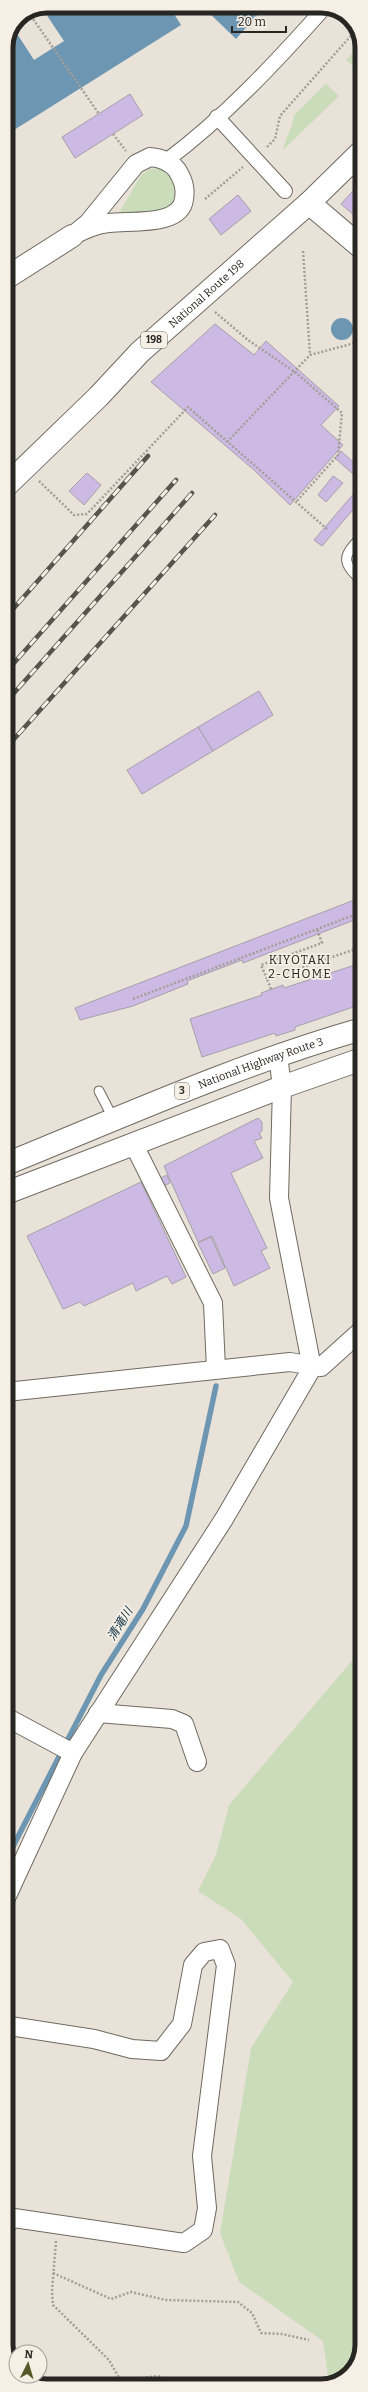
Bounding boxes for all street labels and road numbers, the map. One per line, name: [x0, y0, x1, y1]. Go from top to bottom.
street label: National Route 198: [166, 257, 247, 330]
road number: 198: [141, 332, 167, 348]
street label: National Highway Route 3: [196, 1035, 325, 1091]
road number: 3: [175, 1083, 189, 1099]

